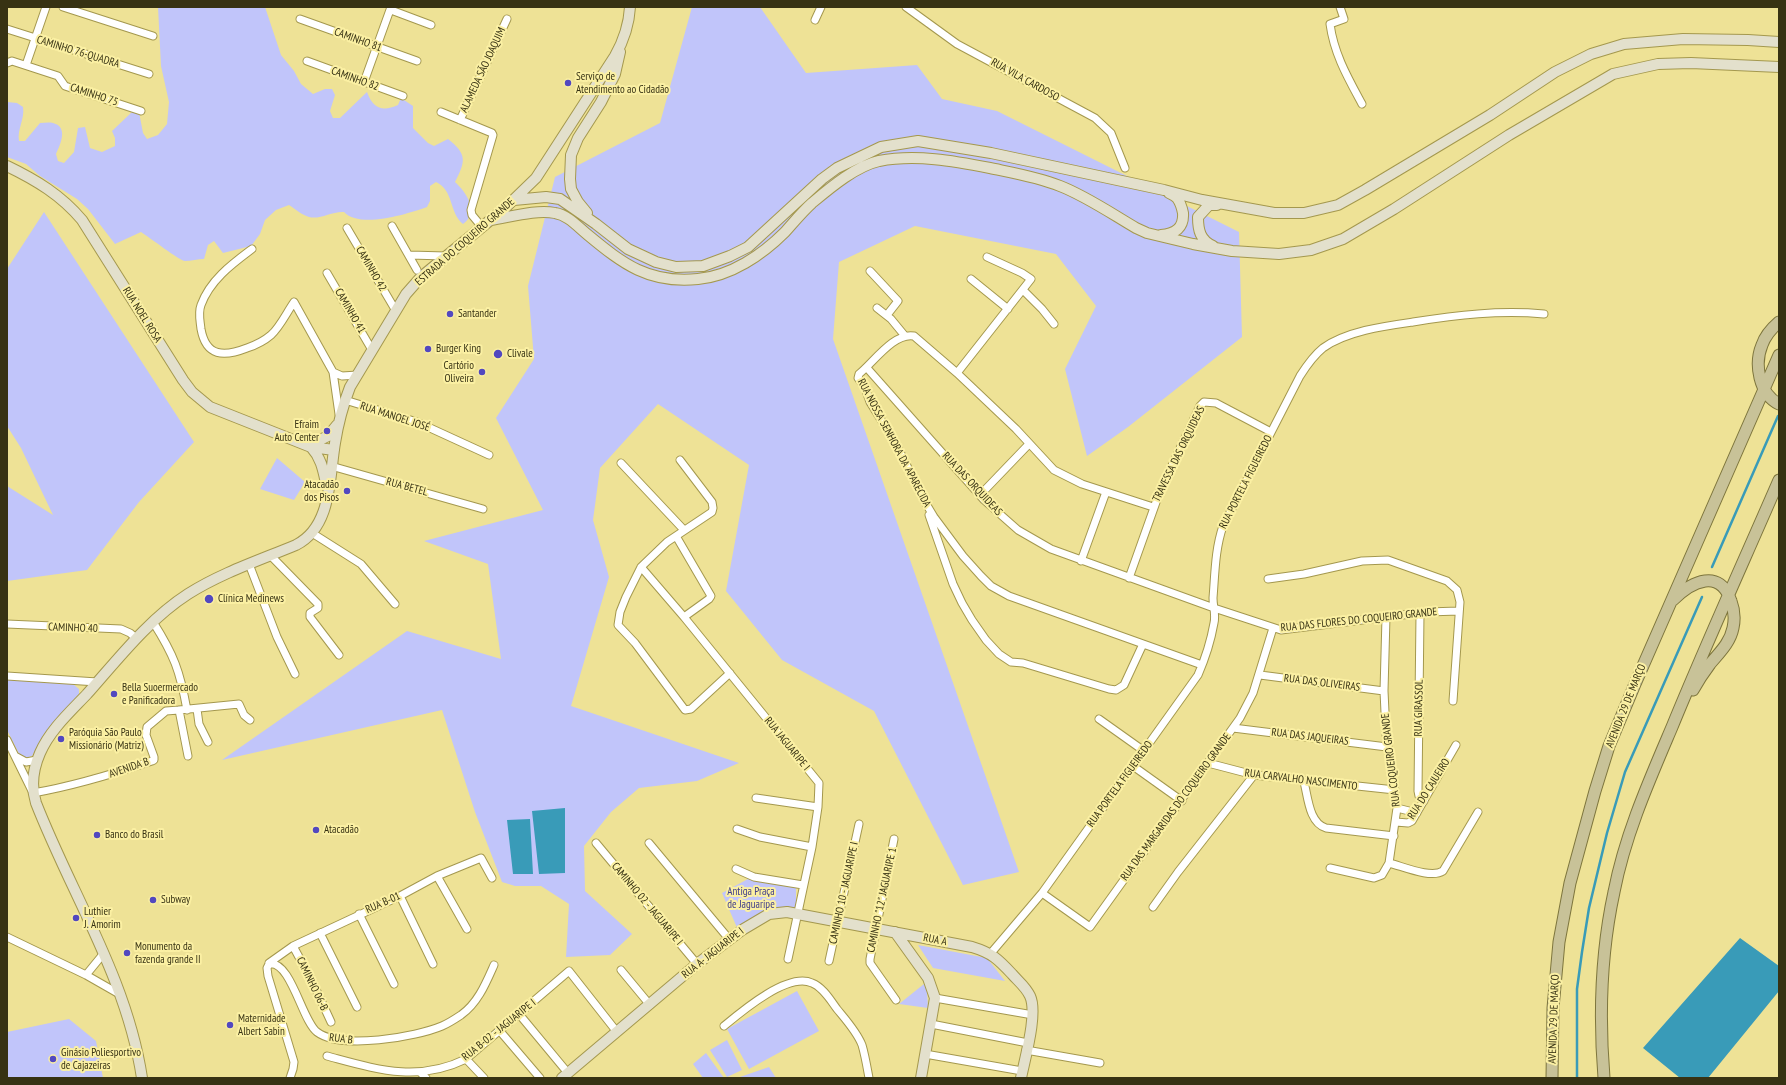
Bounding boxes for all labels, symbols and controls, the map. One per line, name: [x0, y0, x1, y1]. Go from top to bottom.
street label: CAMINHO 81: [332, 25, 384, 55]
street label: ALAMEDA SÃO JOAQUIM: [457, 25, 509, 115]
street label: CAMINHO 76-QUADRA: [35, 33, 121, 71]
street label: RUA VILA CARDOSO: [988, 56, 1062, 104]
street label: CAMINHO 82: [329, 64, 381, 94]
place label: Serviço de Atendimento ao Cidadão: [576, 70, 669, 96]
marker: Serviço de Atendimento ao Cidadão: [563, 78, 573, 88]
street label: CAMINHO 75: [68, 81, 120, 109]
street label: ESTRADA DO COQUEIRO GRANDE: [413, 195, 517, 289]
street label: CAMINHO 42: [353, 244, 389, 294]
street label: RUA NOEL ROSA: [120, 285, 164, 345]
street label: CAMINHO 41: [332, 286, 368, 336]
place label: Santander: [458, 307, 497, 321]
marker: Santander: [445, 309, 455, 319]
place label: Burger King: [436, 342, 481, 356]
marker: Burger King: [423, 344, 433, 354]
place label: Clivale: [507, 347, 533, 361]
marker: Clivale: [492, 348, 504, 360]
place label: Cartório Oliveira: [444, 359, 474, 385]
marker: Cartório Oliveira: [477, 367, 487, 377]
street label: RUA NOSSA SENHORA DA APARECIDA: [854, 377, 934, 509]
street label: RUA MANOEL JOSÉ: [359, 400, 431, 434]
street label: TRAVESSA DAS ORQUIDEAS: [1150, 404, 1208, 504]
place label: Efraim Auto Center: [274, 418, 319, 444]
marker: Efraim Auto Center: [322, 426, 332, 436]
street label: RUA PORTELA FIGUEIREDO: [1217, 433, 1275, 531]
street label: RUA DAS ORQUIDEAS: [939, 449, 1005, 519]
street label: RUA BETEL: [385, 475, 429, 499]
place label: Atacadão dos Pisos: [304, 478, 339, 504]
marker: Atacadão dos Pisos: [342, 486, 352, 496]
place label: Clínica Medinews: [218, 592, 284, 606]
marker: Clínica Medinews: [203, 593, 215, 605]
street label: RUA DAS FLORES DO COQUEIRO GRANDE: [1280, 605, 1438, 635]
street label: CAMINHO 40: [48, 621, 98, 635]
street label: AVENIDA 29 DE MARÇO: [1603, 662, 1649, 750]
street label: RUA DAS OLIVEIRAS: [1283, 672, 1361, 694]
street label: RUA GIRASSOL: [1412, 680, 1426, 736]
place label: Bella Suoermercado e Panificadora: [122, 681, 198, 707]
marker: Bella Suoermercado e Panificadora: [109, 689, 119, 699]
street label: RUA COQUEIRO GRANDE: [1379, 713, 1403, 807]
street label: RUA JAGUARIPE I: [761, 715, 813, 773]
place label: Paróquia São Paulo Missionário (Matriz): [69, 726, 144, 752]
street label: RUA DAS JAQUEIRAS: [1271, 726, 1349, 748]
street label: RUA DAS MARGARIDAS DO COQUEIRO GRANDE: [1118, 731, 1234, 883]
marker: Paróquia São Paulo Missionário (Matriz): [56, 734, 66, 744]
street label: RUA PORTELA FIGUEIREDO: [1084, 738, 1156, 830]
street label: AVENIDA B: [107, 755, 151, 781]
street label: RUA DO CAJUEIRO: [1405, 756, 1453, 822]
street label: RUA CARVALHO NASCIMENTO: [1244, 767, 1358, 793]
place label: Atacadão: [324, 823, 359, 837]
marker: Atacadão: [311, 825, 321, 835]
place label: Banco do Brasil: [105, 828, 163, 842]
marker: Banco do Brasil: [92, 830, 102, 840]
street label: CAMINHO 10 - JAGUARIPE I: [827, 841, 861, 945]
street label: CAMINHO "12" JAGUARIPE 1: [864, 846, 900, 954]
street label: CAMINHO 02 - JAGUARIPE I: [609, 860, 685, 948]
park label: Antiga Praça de Jaguaripe: [727, 885, 775, 911]
street label: RUA B-01: [363, 889, 403, 917]
place label: Subway: [161, 893, 190, 907]
marker: Subway: [148, 895, 158, 905]
place label: Luthier J. Amorim: [84, 905, 121, 931]
marker: Luthier J. Amorim: [71, 913, 81, 923]
street label: RUA A- JAGUARIPE I: [679, 925, 747, 981]
street label: RUA A: [922, 931, 948, 949]
place label: Monumento da fazenda grande II: [135, 940, 201, 966]
marker: Monumento da fazenda grande II: [122, 948, 132, 958]
street label: CAMINHO 06-B: [293, 955, 331, 1013]
street label: AVENIDA 29 DE MARÇO: [1546, 974, 1562, 1064]
street label: RUA B-02 - JAGUARIPE I: [459, 996, 539, 1064]
place label: Maternidade Albert Sabin: [238, 1012, 286, 1038]
marker: Maternidade Albert Sabin: [225, 1020, 235, 1030]
street label: RUA B: [328, 1031, 354, 1047]
place label: Ginásio Poliesportivo de Cajazeiras: [61, 1046, 141, 1072]
marker: Ginásio Poliesportivo de Cajazeiras: [48, 1054, 58, 1064]

